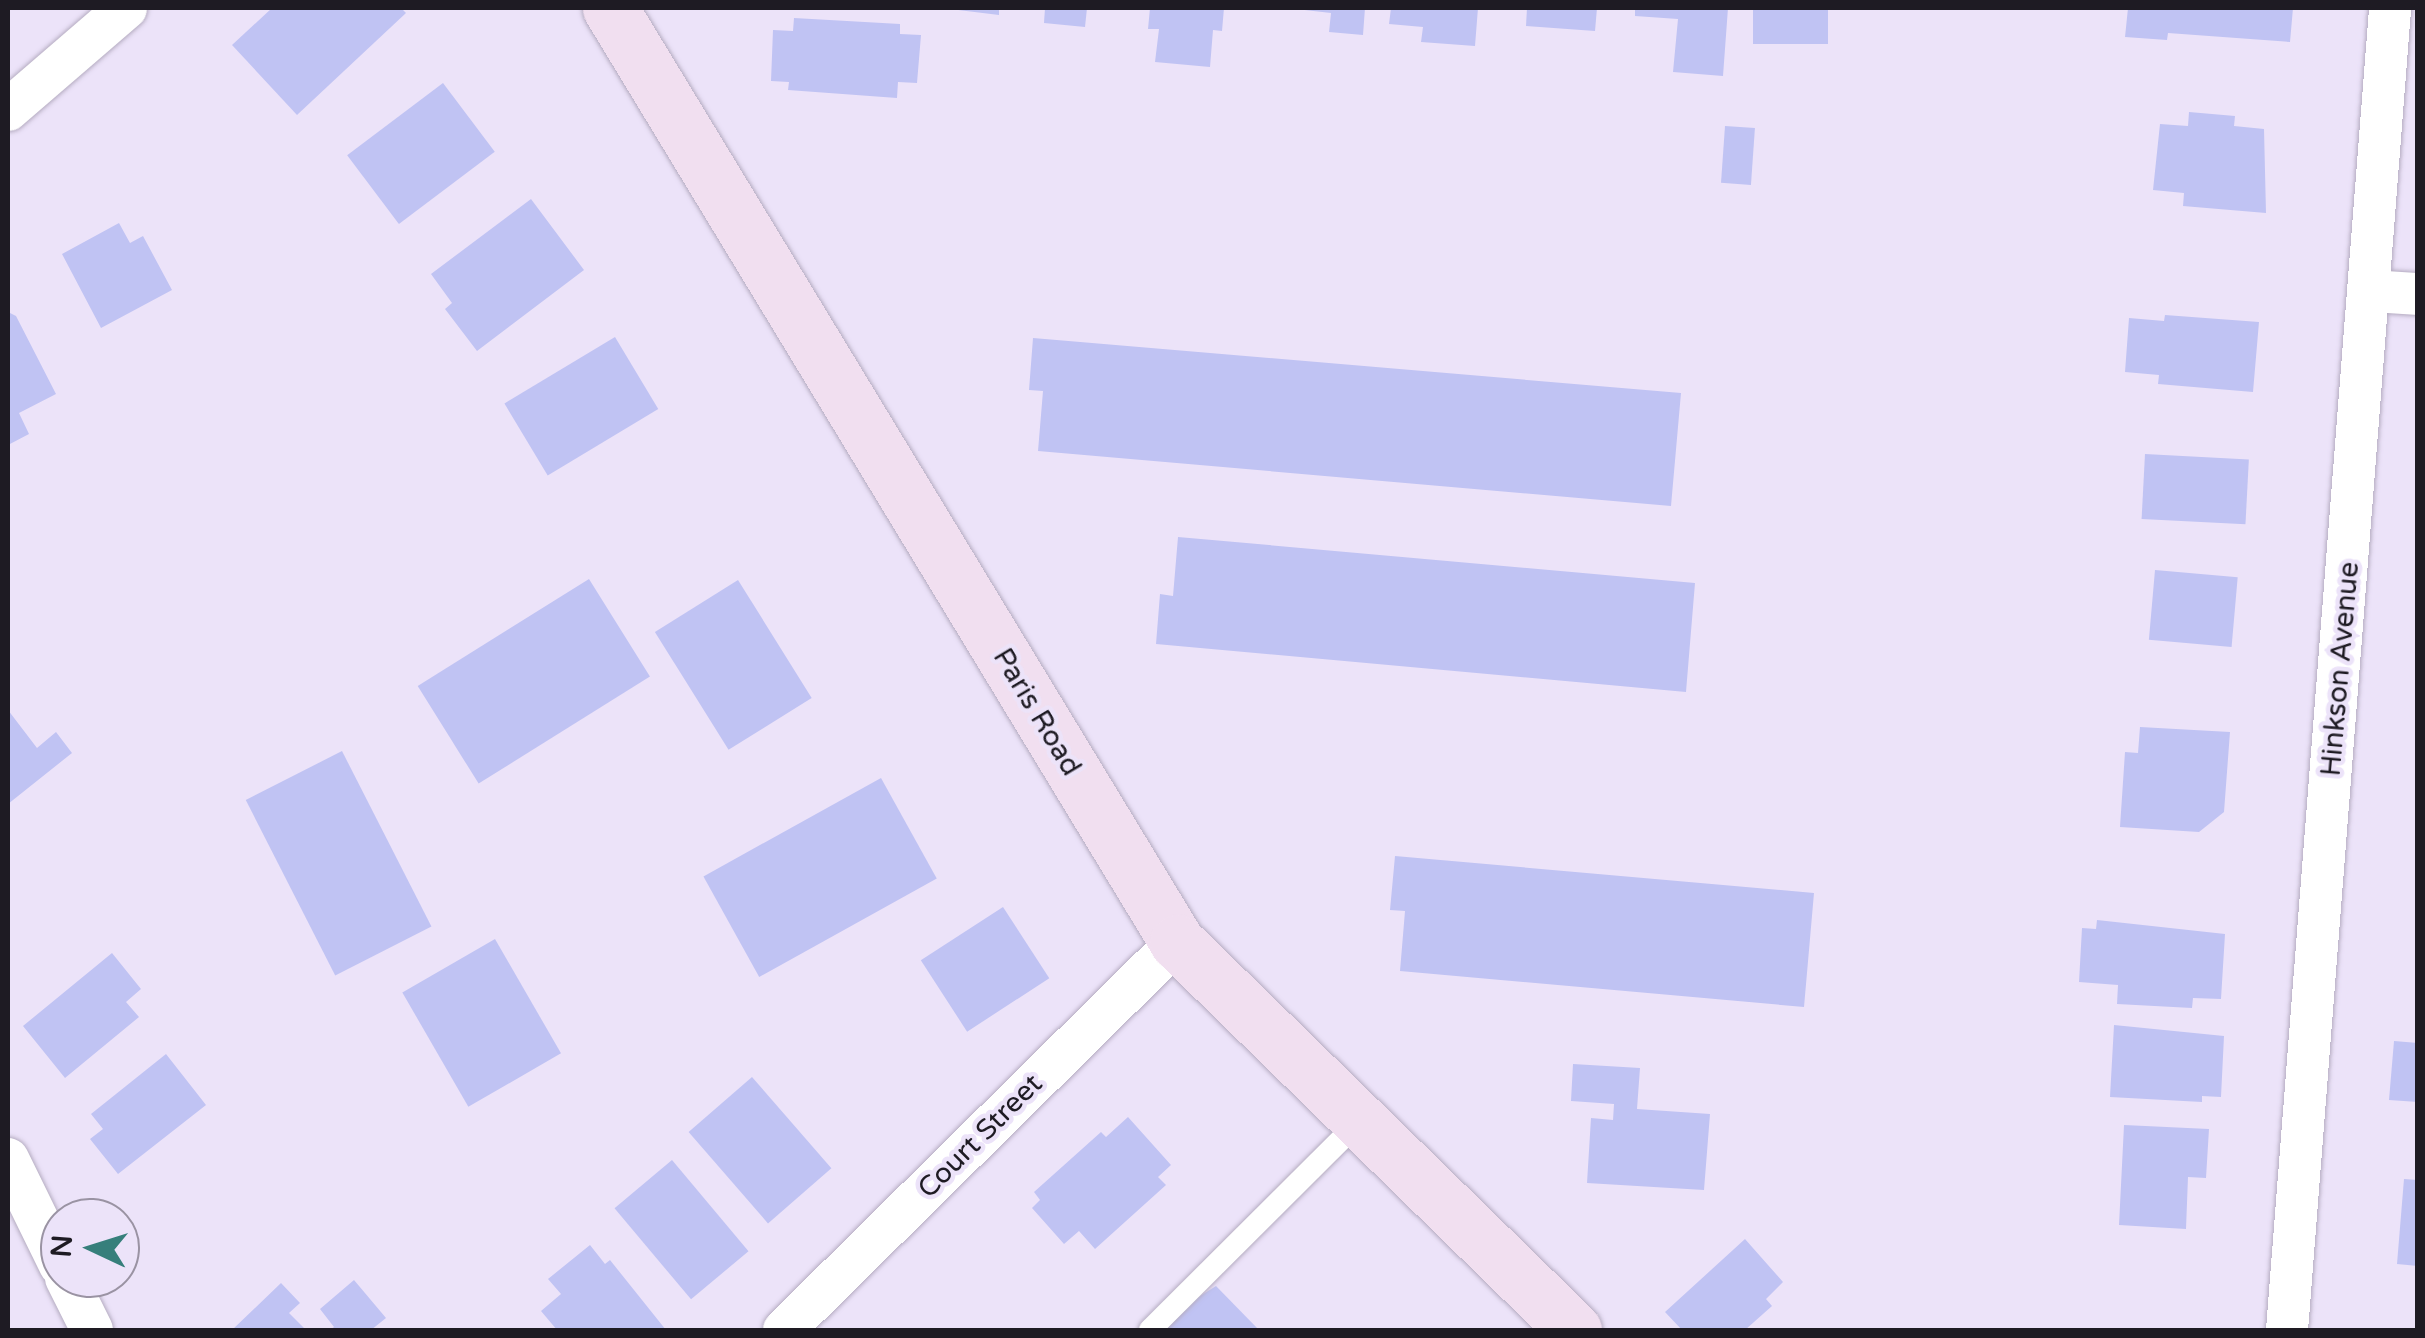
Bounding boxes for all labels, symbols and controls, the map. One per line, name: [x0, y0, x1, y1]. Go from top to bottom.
street label: Hinkson Avenue: [2314, 560, 2366, 778]
street label: Paris Road: [986, 642, 1088, 782]
street label: Court Street: [911, 1067, 1049, 1205]
north arrow: [40, 1198, 140, 1298]
text: N: [44, 1234, 80, 1258]

